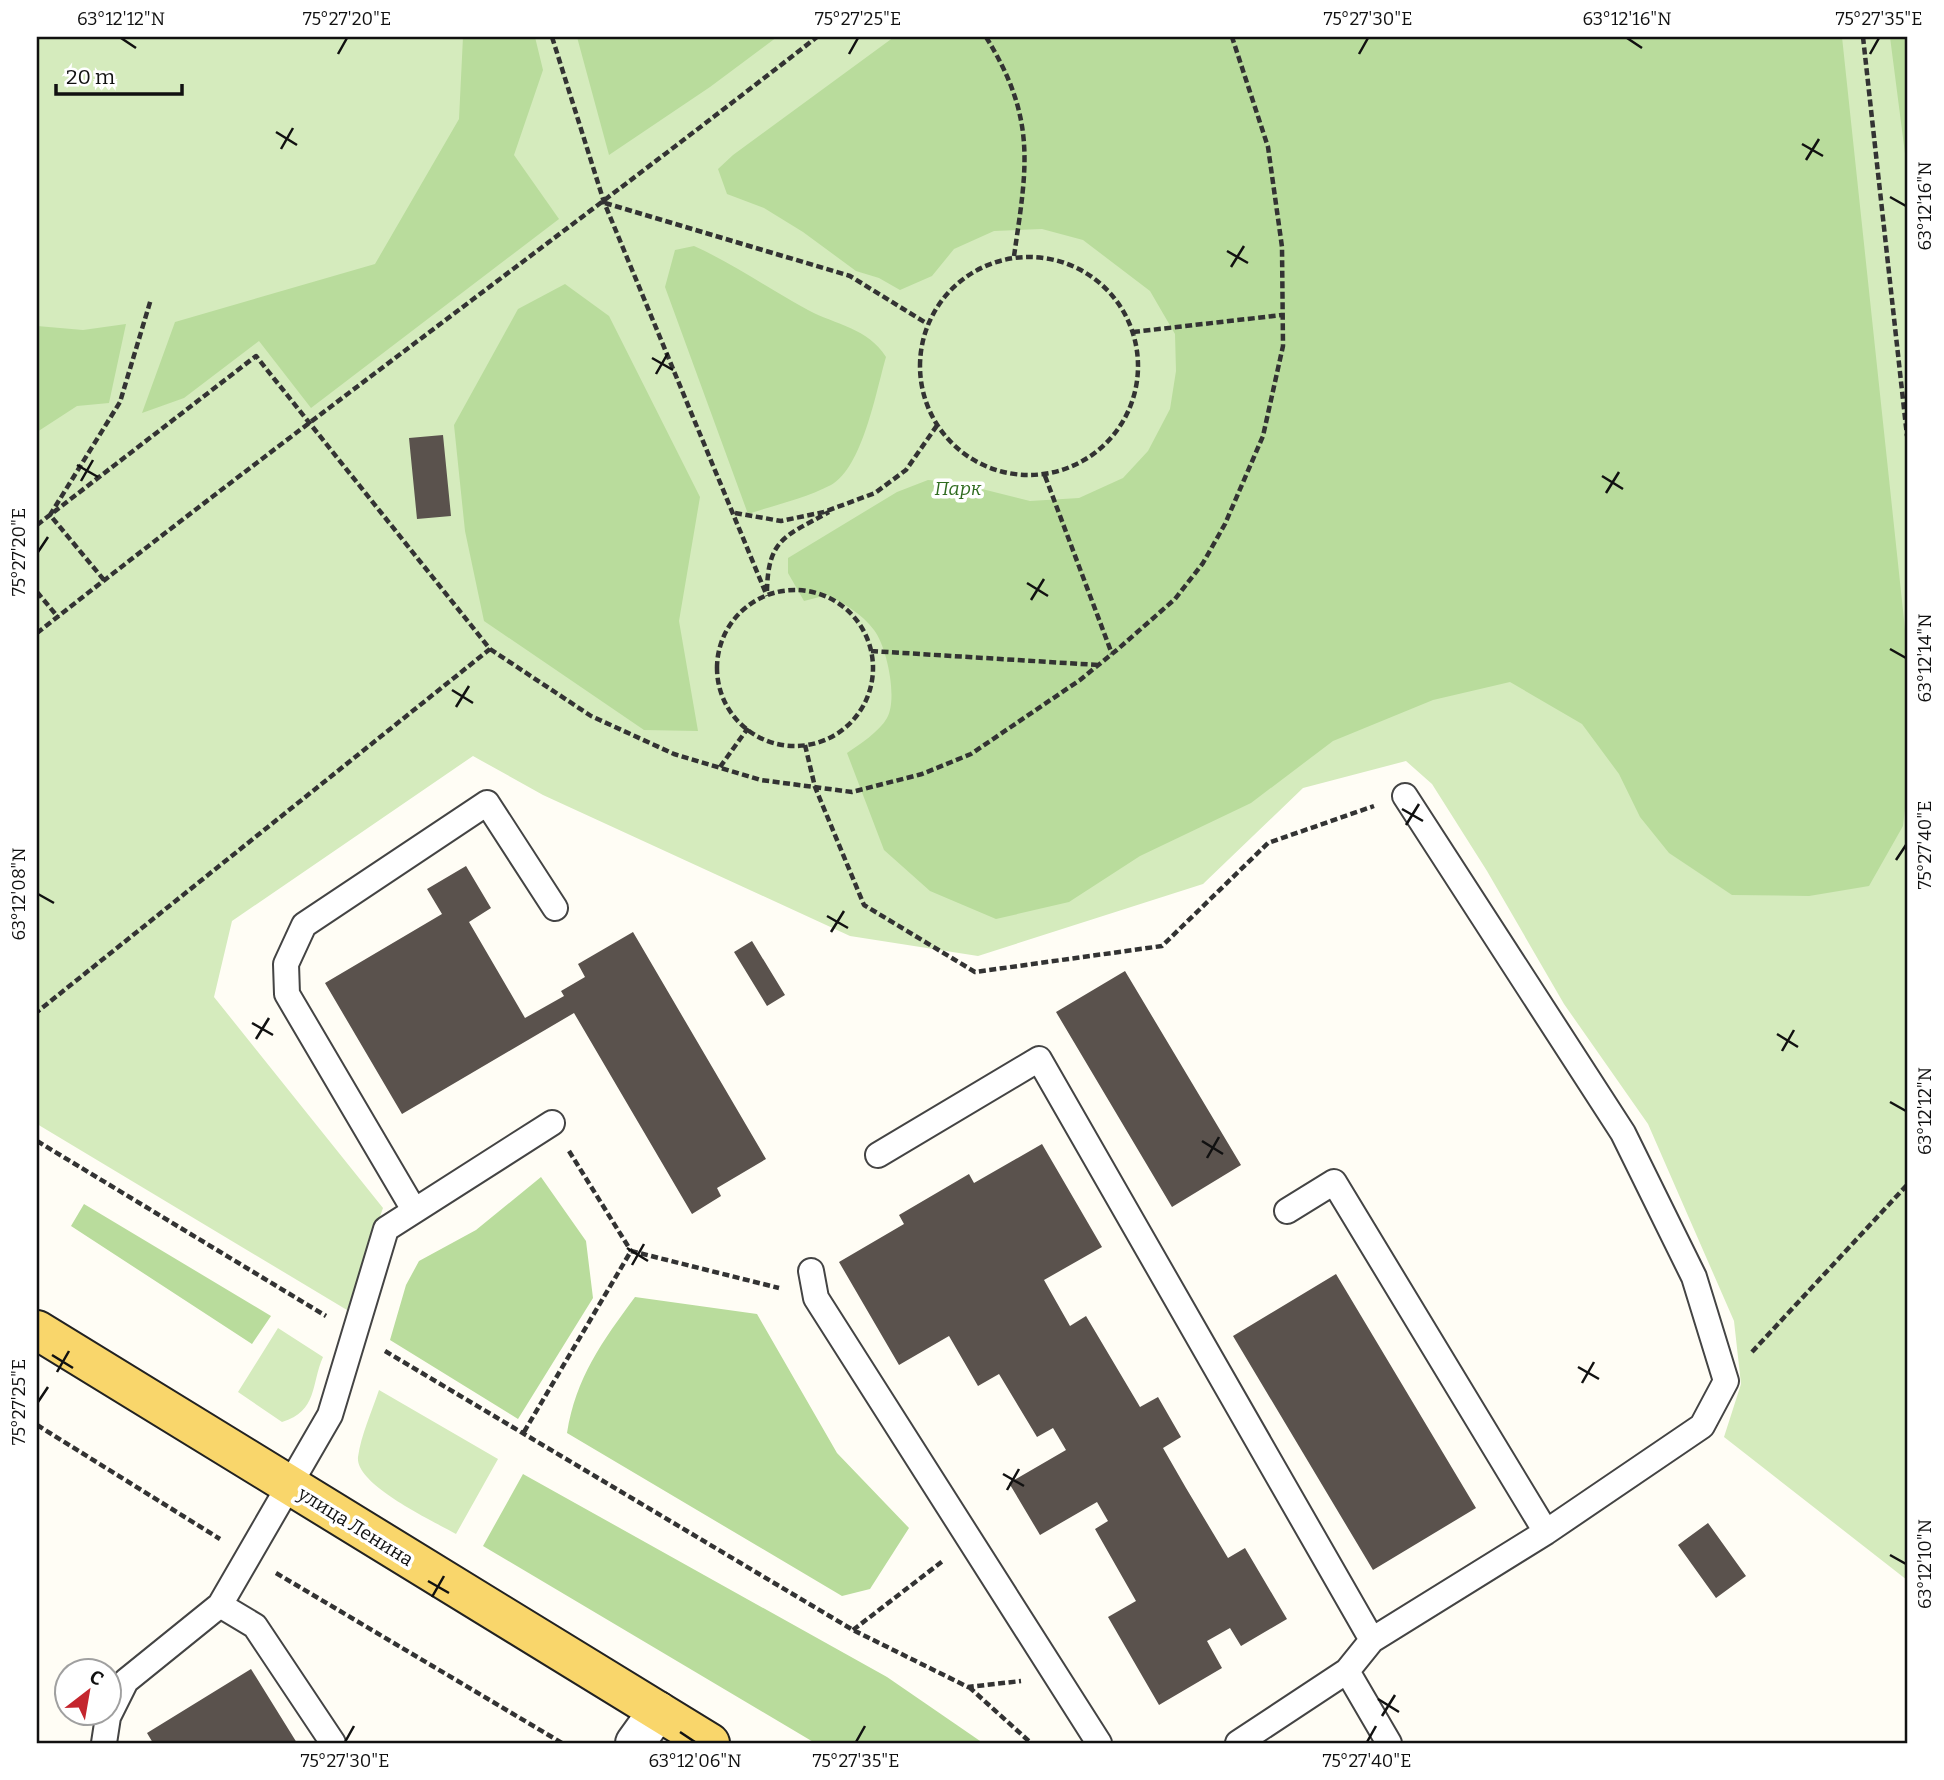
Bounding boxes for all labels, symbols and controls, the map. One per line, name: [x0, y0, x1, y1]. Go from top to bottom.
text: 63°12'12"N: [77, 8, 165, 30]
text: 75°27'20"E: [303, 8, 391, 30]
text: 75°27'25"E: [815, 8, 901, 30]
text: 75°27'30"E: [1324, 8, 1412, 30]
text: 63°12'16"N: [1583, 8, 1671, 30]
text: 75°27'35"E: [1836, 8, 1922, 30]
scale bar: [56, 52, 182, 96]
text: 20 m: [66, 64, 115, 90]
text: 63°12'16"N: [1914, 162, 1936, 250]
park label: Парк: [935, 477, 982, 500]
text: 75°27'20"E: [8, 508, 30, 596]
text: 63°12'14"N: [1914, 614, 1936, 702]
text: 75°27'40"E: [1914, 800, 1936, 890]
text: 63°12'08"N: [8, 847, 30, 941]
text: 63°12'12"N: [1914, 1067, 1936, 1155]
text: 75°27'25"E: [8, 1359, 30, 1445]
street label: улица Ленина: [293, 1481, 418, 1571]
text: 63°12'10"N: [1914, 1519, 1936, 1609]
north arrow: [52, 1658, 122, 1728]
text: С: [85, 1665, 108, 1691]
text: 75°27'30"E: [301, 1750, 389, 1772]
text: 63°12'06"N: [648, 1750, 742, 1772]
text: 75°27'35"E: [813, 1750, 899, 1772]
text: 75°27'40"E: [1322, 1750, 1412, 1772]

